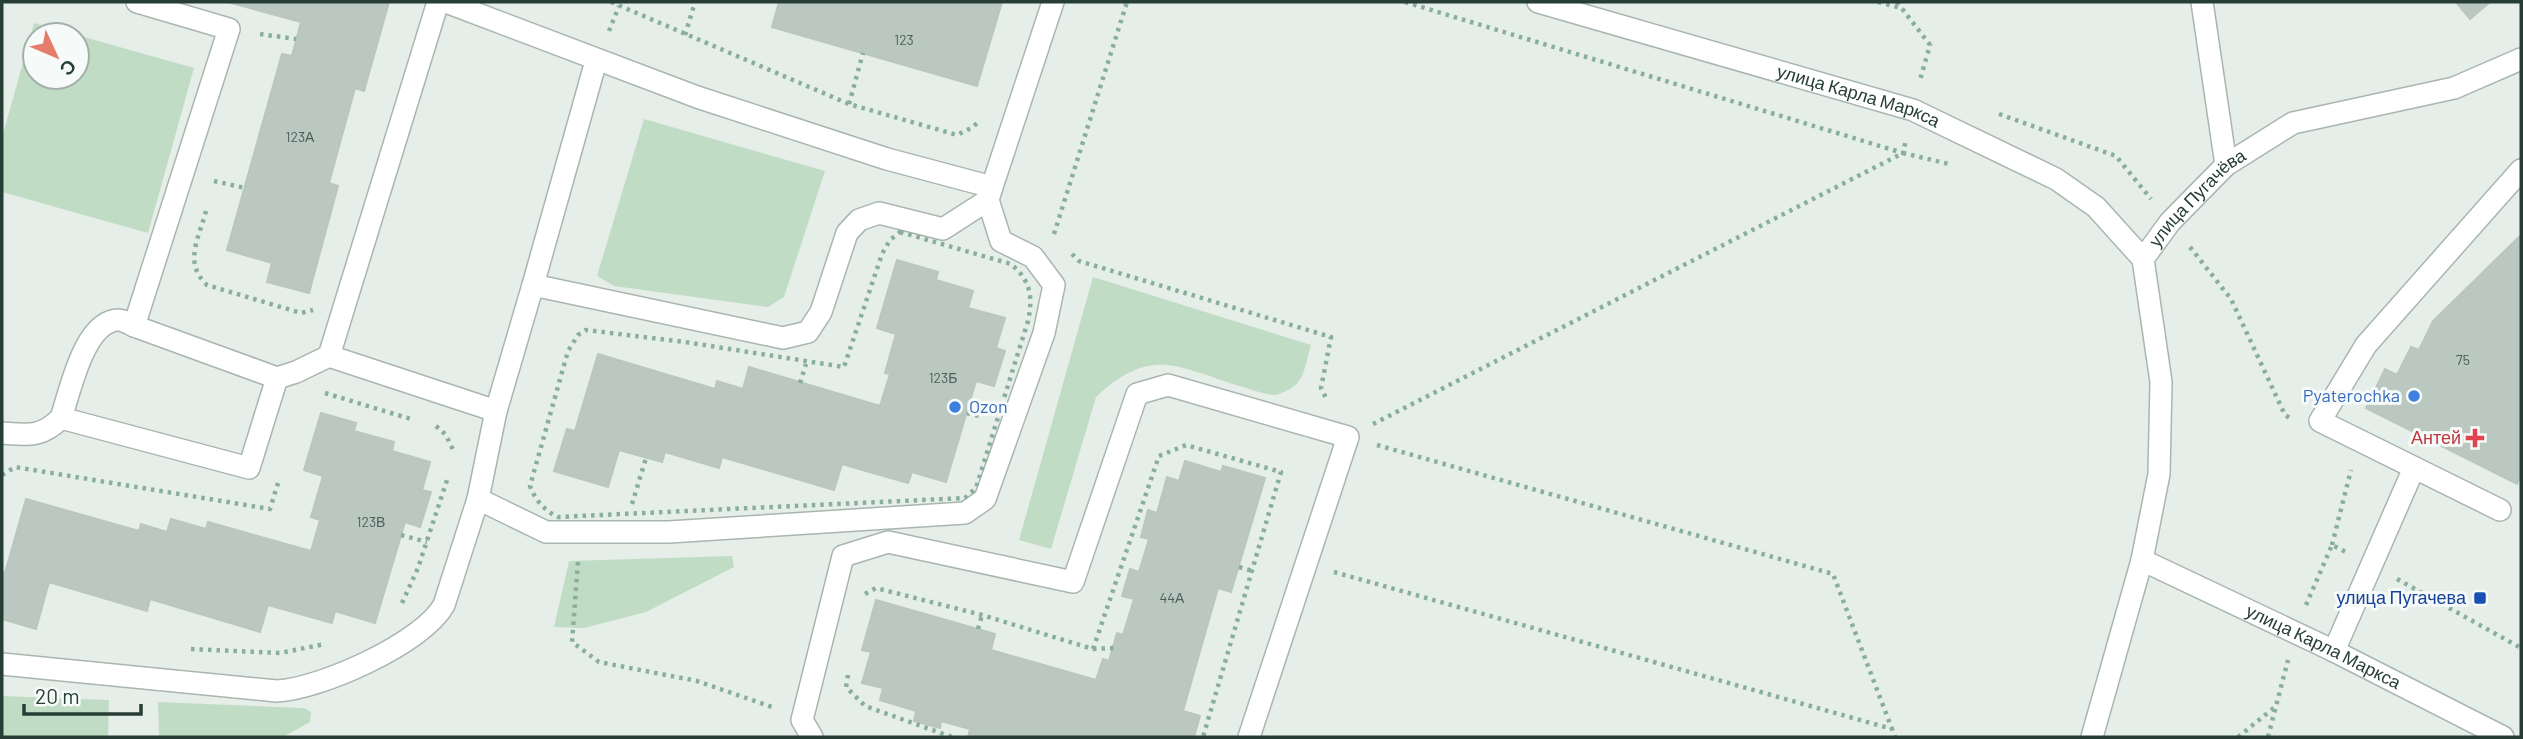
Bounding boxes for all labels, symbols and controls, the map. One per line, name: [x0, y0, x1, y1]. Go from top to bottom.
north arrow: [21, 21, 91, 91]
house number: 123: [894, 31, 914, 48]
text: С: [55, 55, 82, 81]
street label: улица Карла Маркса: [1775, 59, 1945, 132]
house number: 123А: [286, 128, 315, 145]
street label: улица Пугачёва: [2143, 143, 2250, 251]
house number: 75: [2456, 351, 2470, 368]
house number: 123Б: [929, 369, 957, 386]
place label: Pyaterochka: [2303, 384, 2400, 406]
marker: Pyaterochka: [2406, 388, 2422, 404]
place label: Ozon: [969, 395, 1008, 417]
marker: Ozon: [947, 399, 963, 415]
place label: Антей: [2411, 426, 2461, 448]
marker: Антей: [2467, 430, 2483, 446]
house number: 123В: [357, 513, 385, 530]
place label: улица Пугачева: [2336, 586, 2467, 608]
house number: 44А: [1160, 589, 1185, 606]
marker: улица Пугачева: [2472, 590, 2488, 606]
street label: улица Карла Маркса: [2243, 599, 2406, 694]
scale bar: [24, 672, 142, 716]
text: 20 m: [35, 683, 80, 708]

